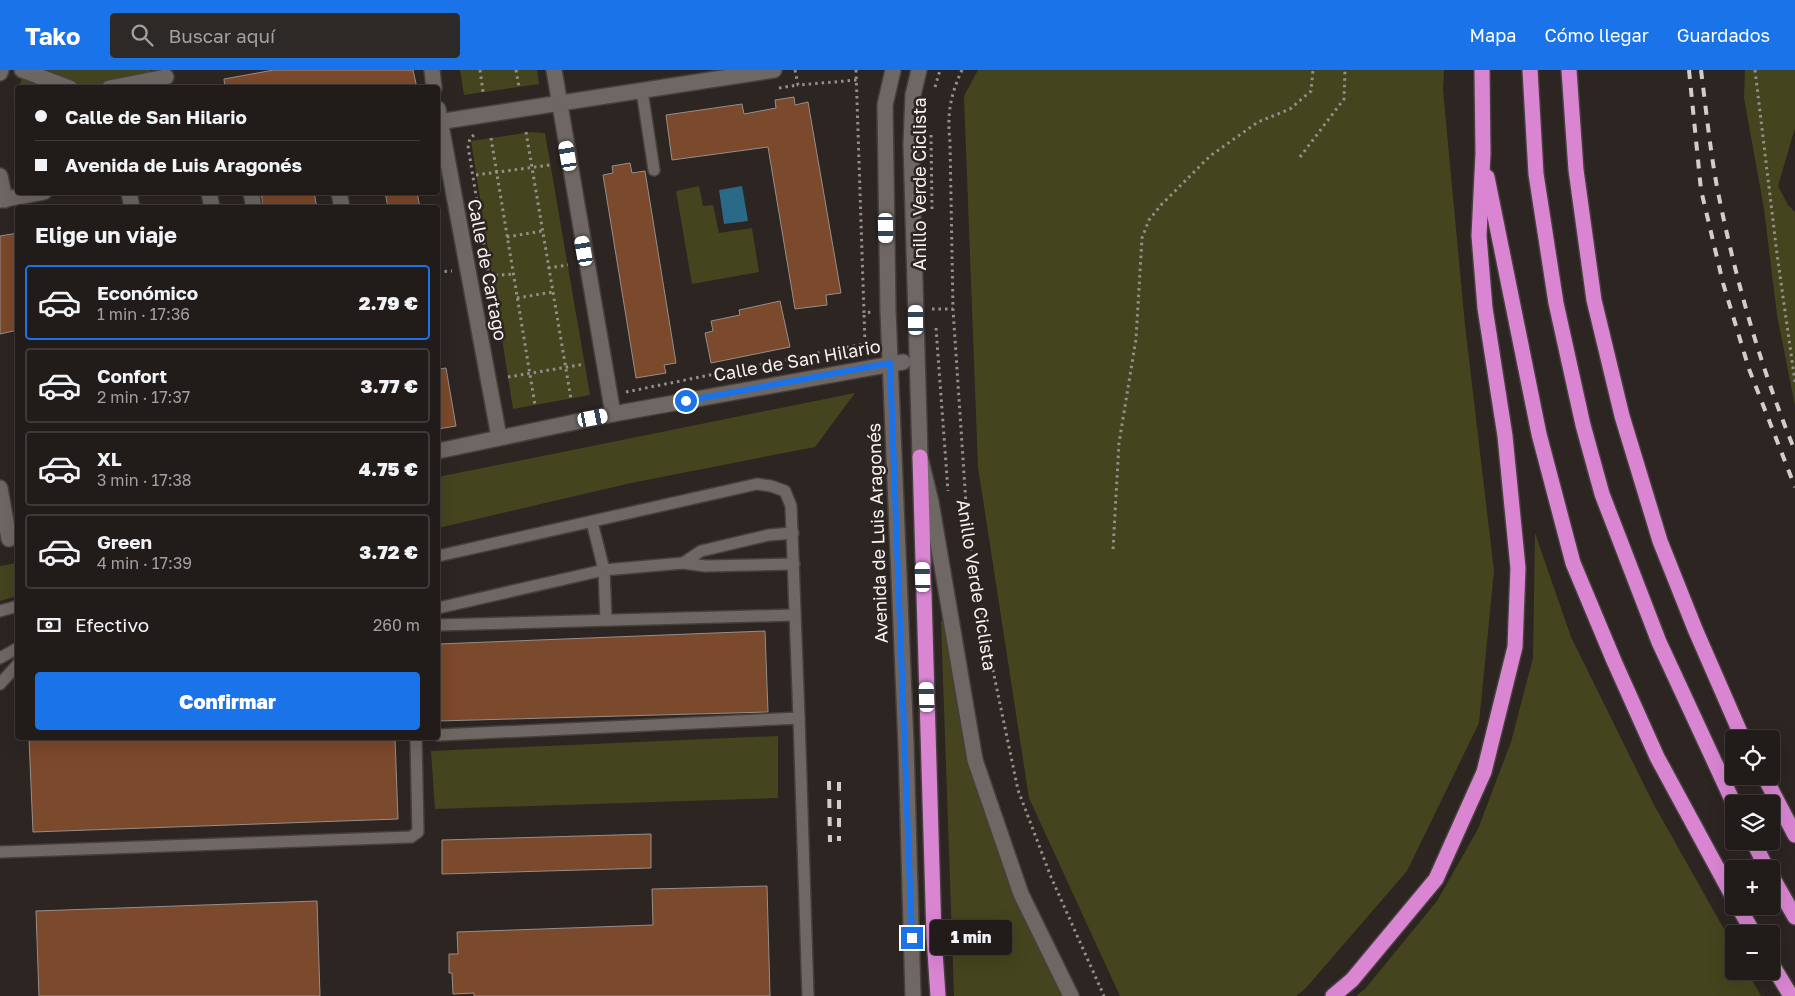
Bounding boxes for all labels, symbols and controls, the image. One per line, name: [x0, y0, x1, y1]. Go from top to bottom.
search box: [110, 13, 460, 58]
text: Tako: [25, 21, 80, 50]
icon: search: [128, 21, 156, 49]
text: Buscar aquí: [168, 24, 275, 47]
text: Mapa: [1470, 24, 1516, 46]
text: Cómo llegar: [1544, 24, 1649, 46]
text: Guardados: [1677, 24, 1770, 46]
street label: Anillo Verde Ciclista: [908, 97, 930, 271]
text: Calle de San Hilario: [65, 105, 247, 128]
car: [558, 140, 577, 172]
text: Avenida de Luis Aragonés: [65, 153, 302, 176]
street label: Calle de Cartago: [463, 197, 512, 342]
car: [878, 213, 893, 243]
text: Elige un viaje: [35, 221, 177, 248]
car: [574, 235, 593, 267]
icon: car: [37, 280, 82, 325]
text: Económico: [97, 281, 198, 304]
text: 2.79 €: [359, 291, 418, 314]
text: 1 min · 17:36: [97, 304, 190, 324]
car: [908, 305, 923, 335]
street label: Calle de San Hilario: [712, 335, 882, 386]
icon: car: [37, 363, 82, 408]
text: Confort: [97, 364, 167, 387]
text: 3.77 €: [361, 374, 418, 397]
text: 2 min · 17:37: [97, 387, 190, 407]
route start: [675, 390, 697, 412]
car: [576, 408, 609, 428]
street label: Avenida de Luis Aragonés: [862, 422, 892, 644]
icon: car: [37, 446, 82, 491]
text: XL: [97, 447, 122, 470]
text: 4.75 €: [359, 457, 418, 480]
text: 3 min · 17:38: [97, 470, 192, 490]
street label: Anillo Verde Ciclista: [953, 498, 1001, 672]
icon: car: [37, 529, 82, 574]
text: Green: [97, 530, 152, 553]
text: 3.72 €: [359, 540, 418, 563]
text: 4 min · 17:39: [97, 553, 192, 573]
car: [914, 562, 931, 592]
icon: cash: [35, 611, 63, 639]
text: Efectivo: [75, 613, 149, 636]
text: 260 m: [373, 615, 420, 635]
button: Confirmar: [35, 672, 420, 730]
car: [918, 682, 935, 712]
map controls: [1725, 730, 1780, 980]
button: locate: [1725, 730, 1780, 785]
button: layers: [1725, 795, 1780, 850]
button: +: [1725, 860, 1780, 915]
callout: 1 min: [930, 920, 1012, 956]
button: −: [1725, 925, 1780, 980]
route end: [901, 927, 923, 949]
text: 1 min: [951, 927, 991, 947]

